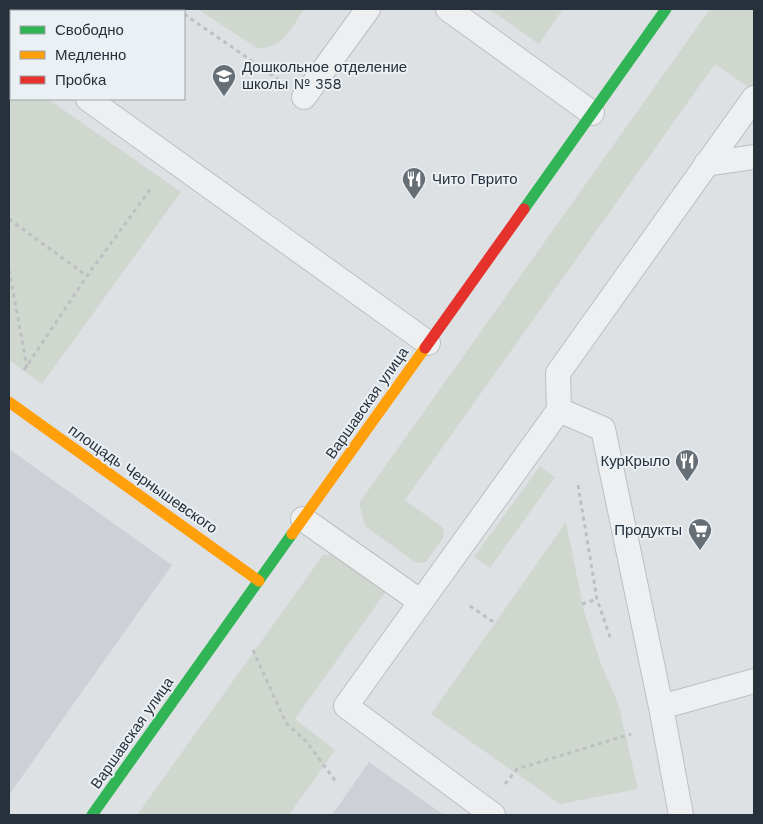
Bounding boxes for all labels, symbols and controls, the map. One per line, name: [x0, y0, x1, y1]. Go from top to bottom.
legend: [10, 10, 185, 100]
text: Свободно: [55, 21, 124, 39]
text: Медленно: [55, 46, 126, 64]
place label: Дошкольное отделение школы № 358: [242, 58, 407, 93]
school or university icon: Дошкольное отделение школы № 358: [211, 63, 237, 97]
text: Пробка: [55, 71, 107, 89]
restaurant icon: Чито Гврито: [401, 166, 427, 200]
place label: Чито Гврито: [432, 170, 518, 188]
street label: Варшавская улица: [322, 343, 413, 462]
street label: площадь Чернышевского: [65, 421, 221, 537]
restaurant icon: КурКрыло: [674, 448, 700, 482]
place label: КурКрыло: [600, 452, 670, 470]
supermarket icon: Продукты: [687, 517, 713, 551]
place label: Продукты: [614, 521, 682, 539]
street label: Варшавская улица: [87, 673, 178, 792]

